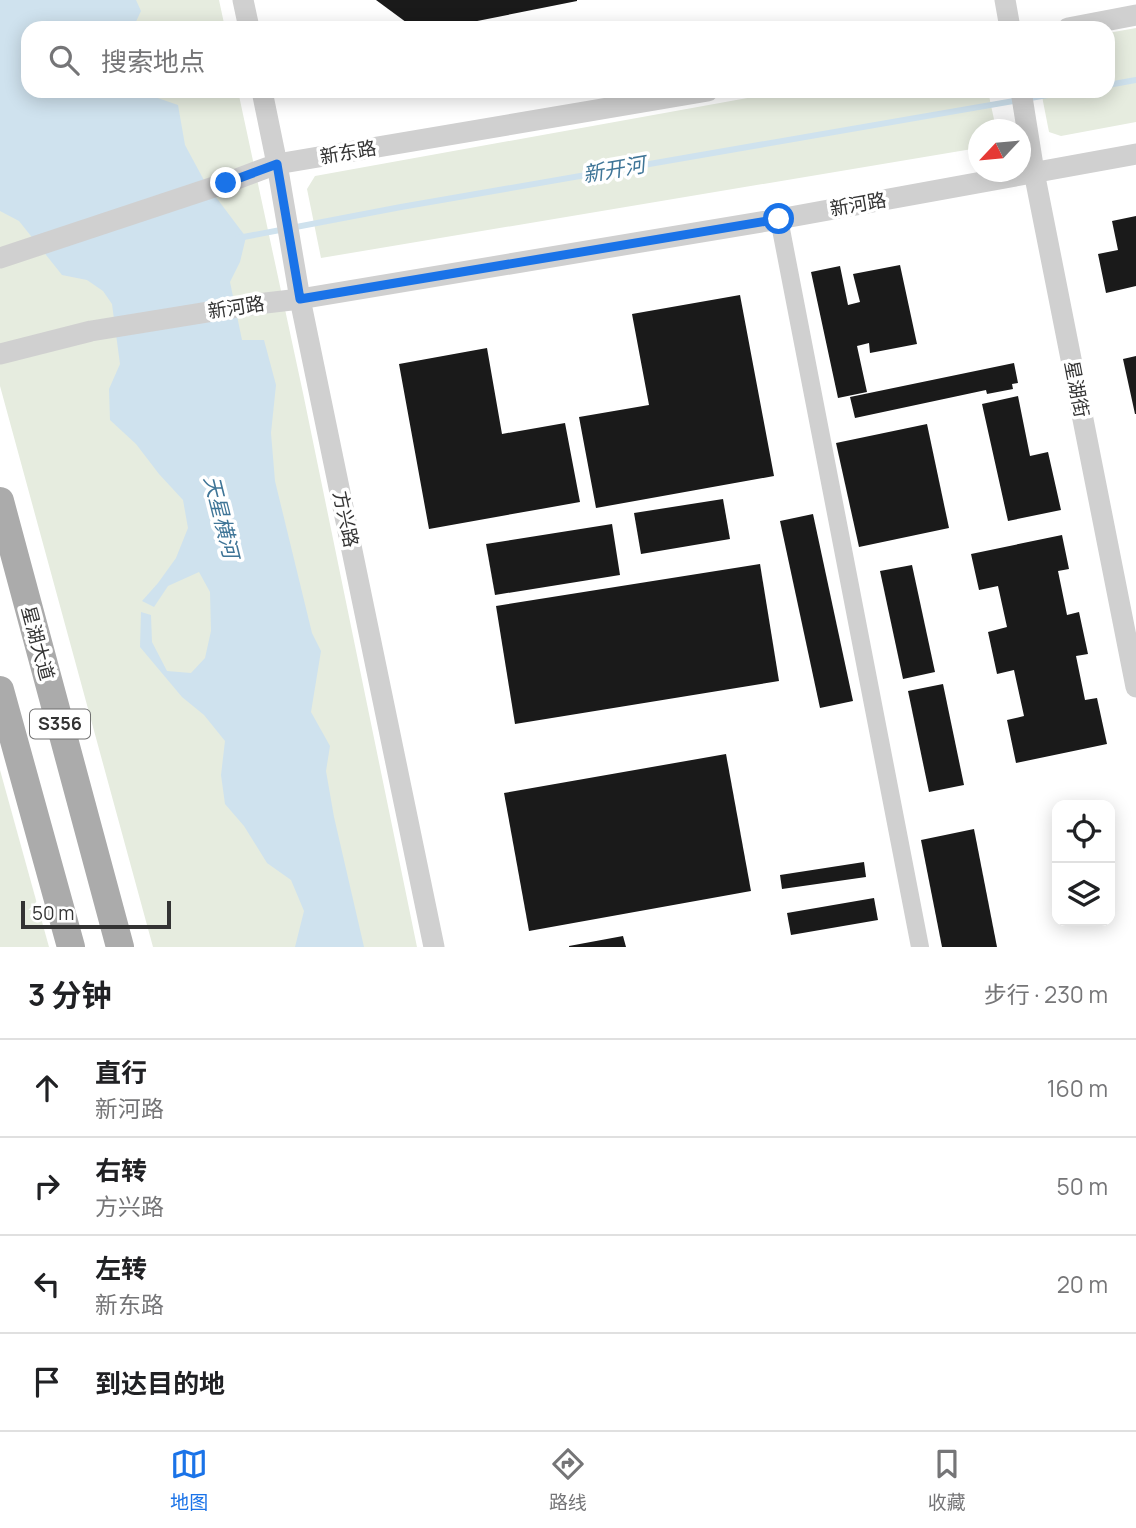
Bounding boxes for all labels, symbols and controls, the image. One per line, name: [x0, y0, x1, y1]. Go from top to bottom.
search box: [21, 21, 1115, 98]
icon: search: [45, 41, 83, 79]
text: 搜索地点: [101, 43, 205, 79]
north arrow: [968, 119, 1031, 182]
street label: 新东路: [318, 134, 378, 170]
water label: 新开河: [580, 149, 651, 188]
route end: [210, 167, 241, 198]
street label: 新河路: [828, 186, 888, 222]
route start: [763, 203, 794, 234]
street label: 新河路: [206, 290, 266, 324]
street label: 星湖街: [1059, 359, 1095, 419]
water label: 天星横河: [198, 473, 247, 565]
street label: 方兴路: [327, 488, 365, 550]
street label: 星湖大道: [16, 603, 60, 683]
road number: S356: [30, 710, 90, 738]
map controls: [1052, 800, 1115, 926]
button: locate: [1052, 800, 1115, 863]
button: layers: [1052, 863, 1115, 926]
scale bar: [21, 898, 172, 930]
text: 50 m: [32, 900, 74, 926]
text: 3 分钟: [28, 974, 111, 1015]
text: 步行 · 230 m: [984, 978, 1108, 1010]
text: 直行: [95, 1054, 147, 1090]
icon: ahead: [28, 1069, 66, 1107]
text: 160 m: [1047, 1072, 1108, 1104]
text: 新河路: [95, 1092, 164, 1124]
text: 右转: [95, 1152, 147, 1188]
icon: right: [28, 1167, 66, 1205]
text: 50 m: [1057, 1170, 1108, 1202]
text: 方兴路: [95, 1190, 164, 1222]
text: 左转: [95, 1250, 147, 1286]
icon: left: [28, 1265, 66, 1303]
text: 20 m: [1057, 1268, 1108, 1300]
text: 新东路: [95, 1288, 164, 1320]
icon: arrive: [28, 1363, 66, 1401]
text: 到达目的地: [95, 1365, 225, 1401]
tab: 地图: [170, 1445, 208, 1515]
tab: 路线: [549, 1445, 587, 1515]
tab: 收藏: [928, 1445, 966, 1515]

